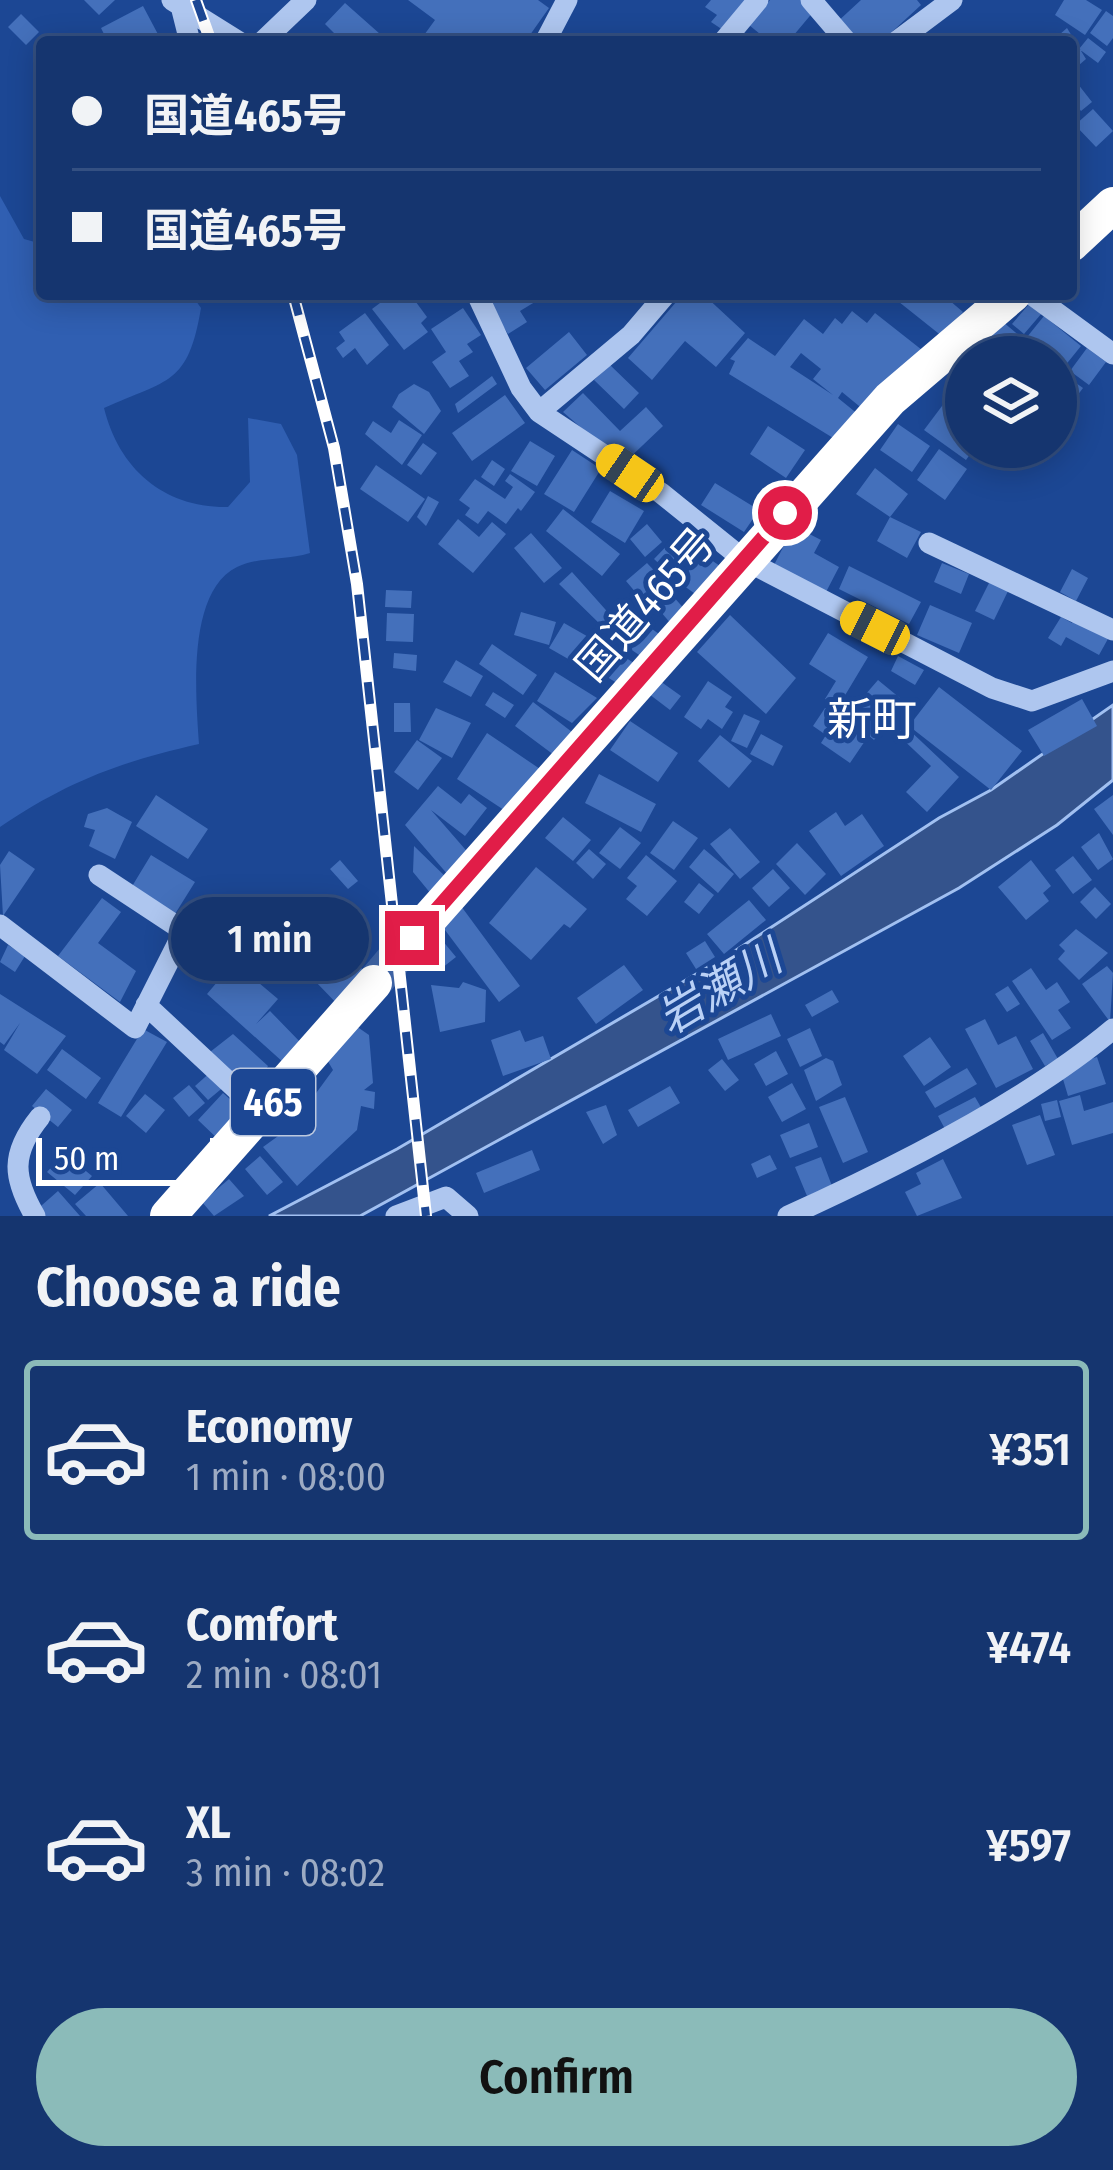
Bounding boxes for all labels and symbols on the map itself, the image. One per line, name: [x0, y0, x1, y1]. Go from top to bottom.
car: [590, 438, 670, 508]
route start: [758, 486, 812, 540]
street label: 国道465号: [566, 518, 726, 691]
car: [835, 596, 915, 660]
district label: 新町: [827, 693, 917, 747]
callout: 1 min: [172, 896, 370, 980]
route end: [385, 911, 439, 965]
water label: 岩瀬川: [648, 928, 795, 1046]
road number: 465: [231, 1069, 315, 1135]
scale bar: [36, 1132, 216, 1185]

